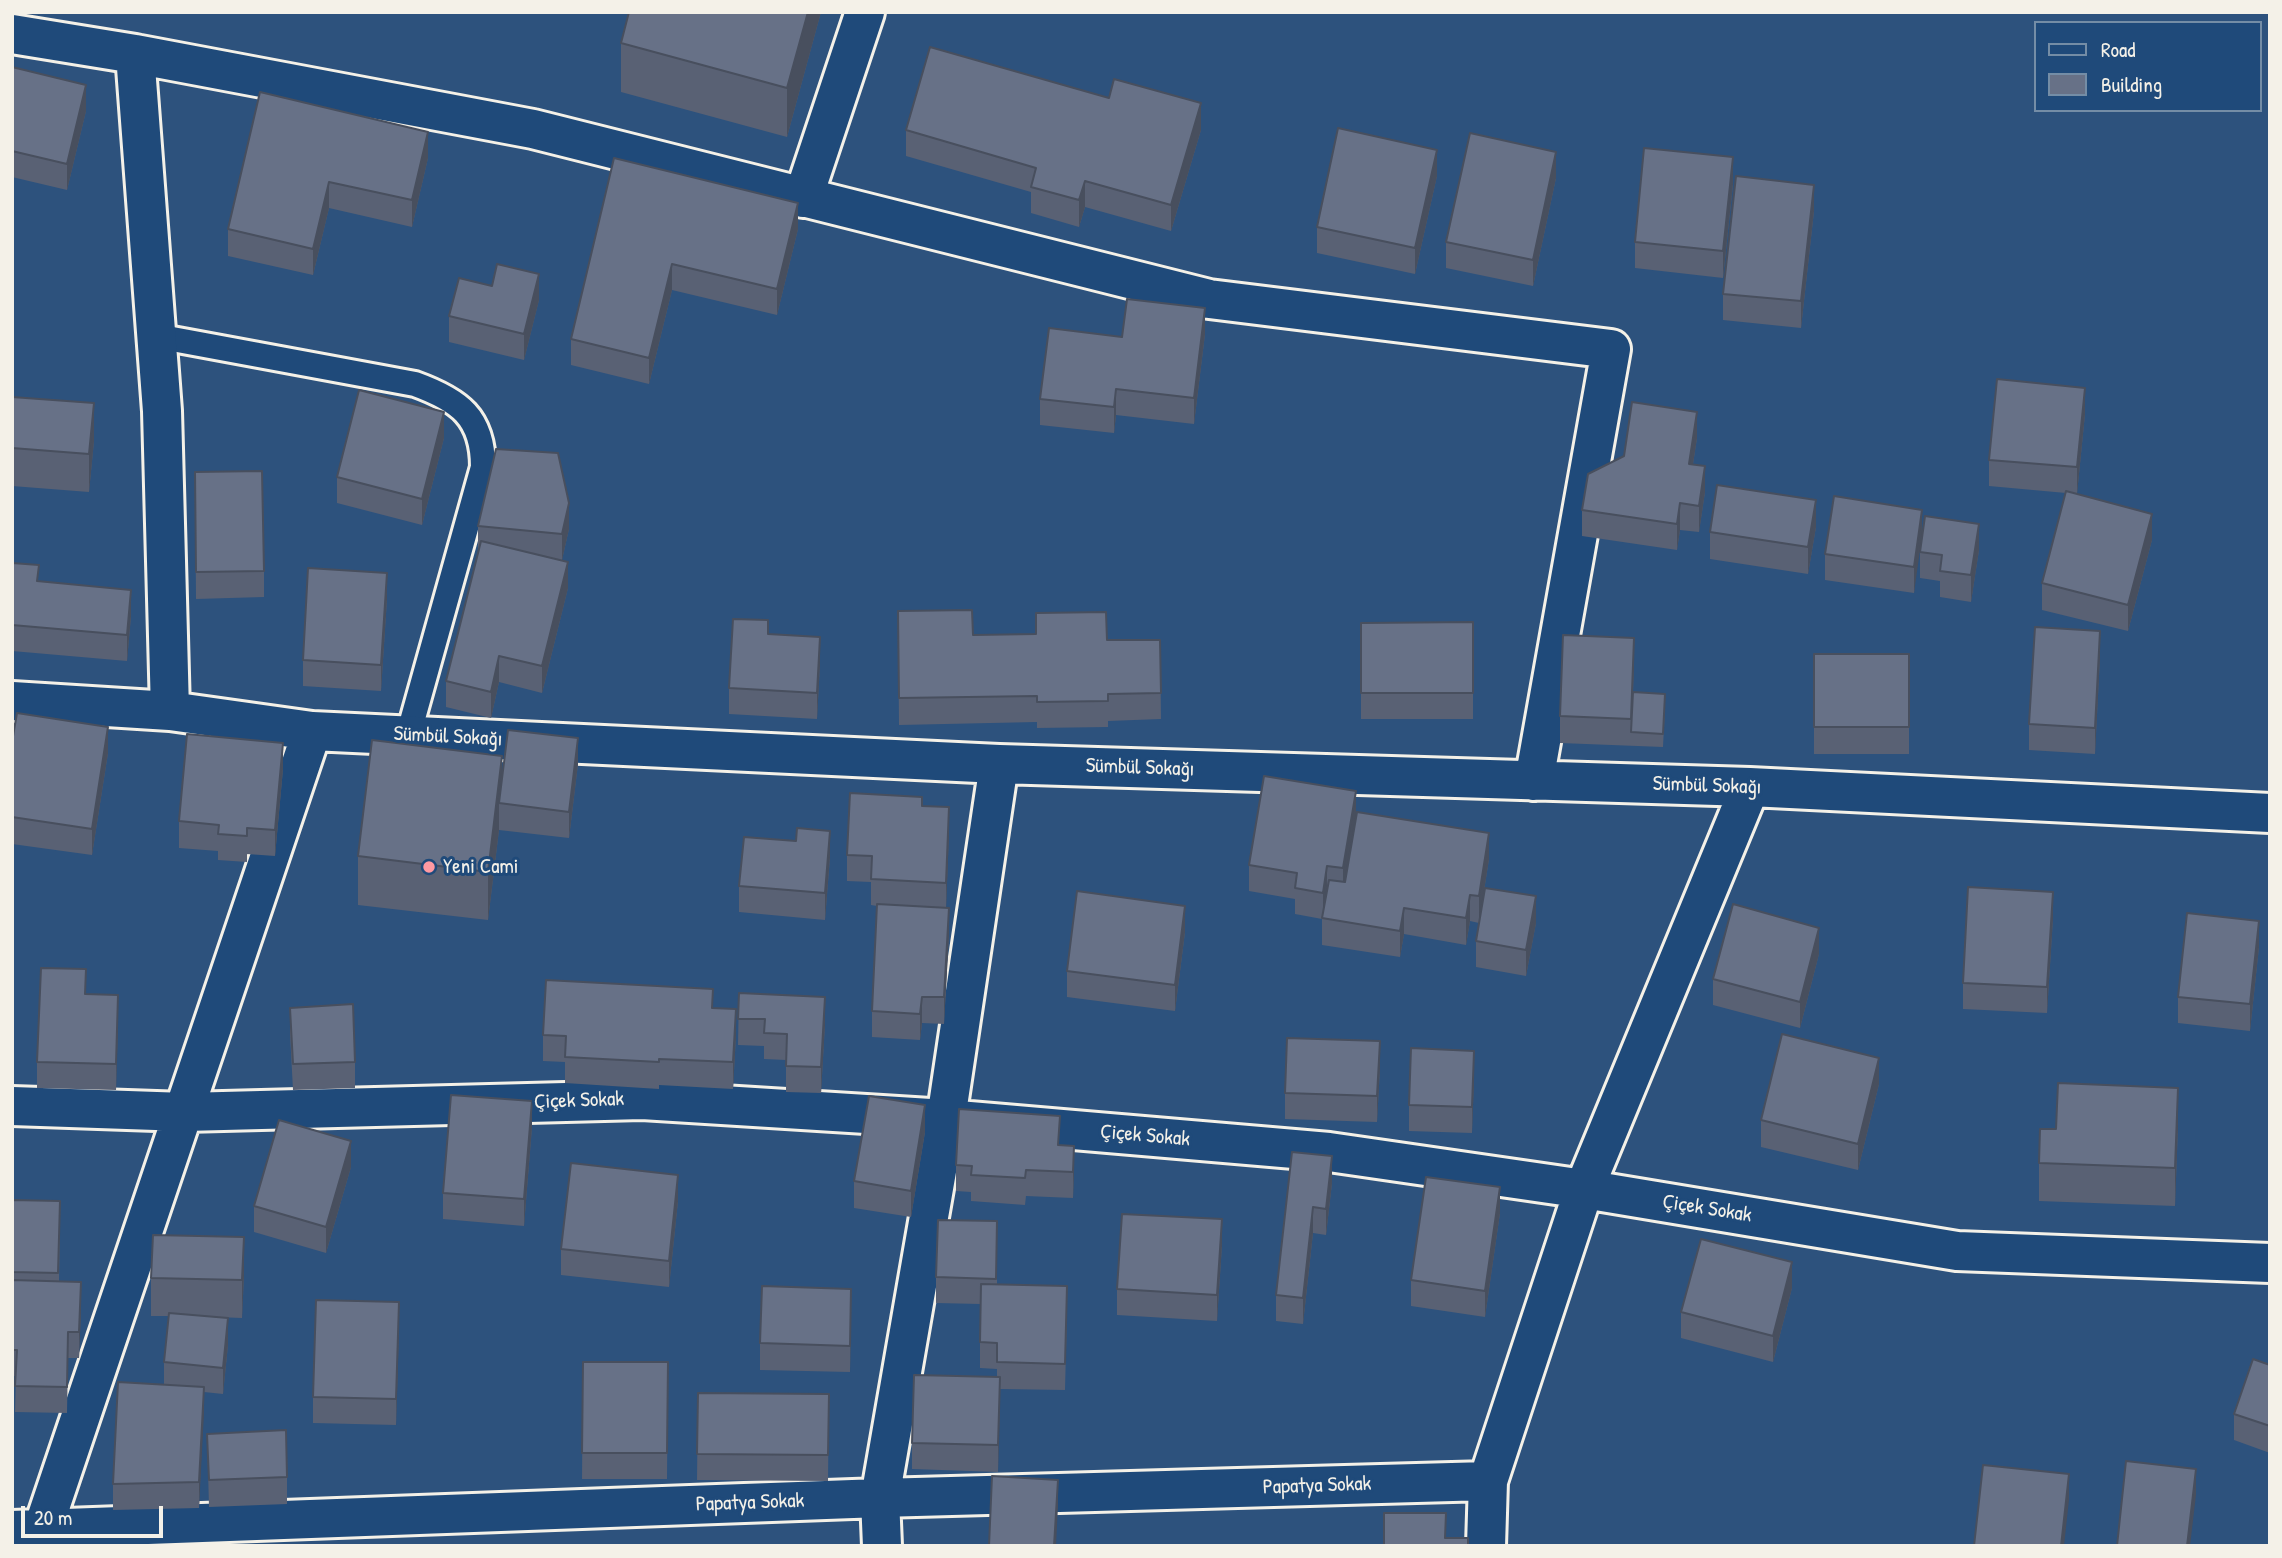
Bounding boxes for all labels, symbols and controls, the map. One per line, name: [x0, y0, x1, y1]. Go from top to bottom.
legend: [2034, 21, 2261, 112]
text: Road: [2101, 35, 2135, 64]
text: Building: [2101, 70, 2162, 99]
street label: Sümbül Sokağı: [393, 722, 503, 752]
street label: Sümbül Sokağı: [1085, 754, 1195, 782]
street label: Sümbül Sokağı: [1652, 772, 1762, 800]
place label: Yeni Cami: [443, 854, 518, 880]
marker: Yeni Cami: [421, 859, 437, 875]
street label: Çiçek Sokak: [534, 1087, 624, 1115]
street label: Çiçek Sokak: [1099, 1120, 1191, 1152]
street label: Çiçek Sokak: [1661, 1190, 1753, 1228]
street label: Papatya Sokak: [1262, 1472, 1372, 1500]
street label: Papatya Sokak: [695, 1489, 805, 1517]
scale bar: [24, 1492, 166, 1536]
text: 20 m: [34, 1503, 72, 1532]

